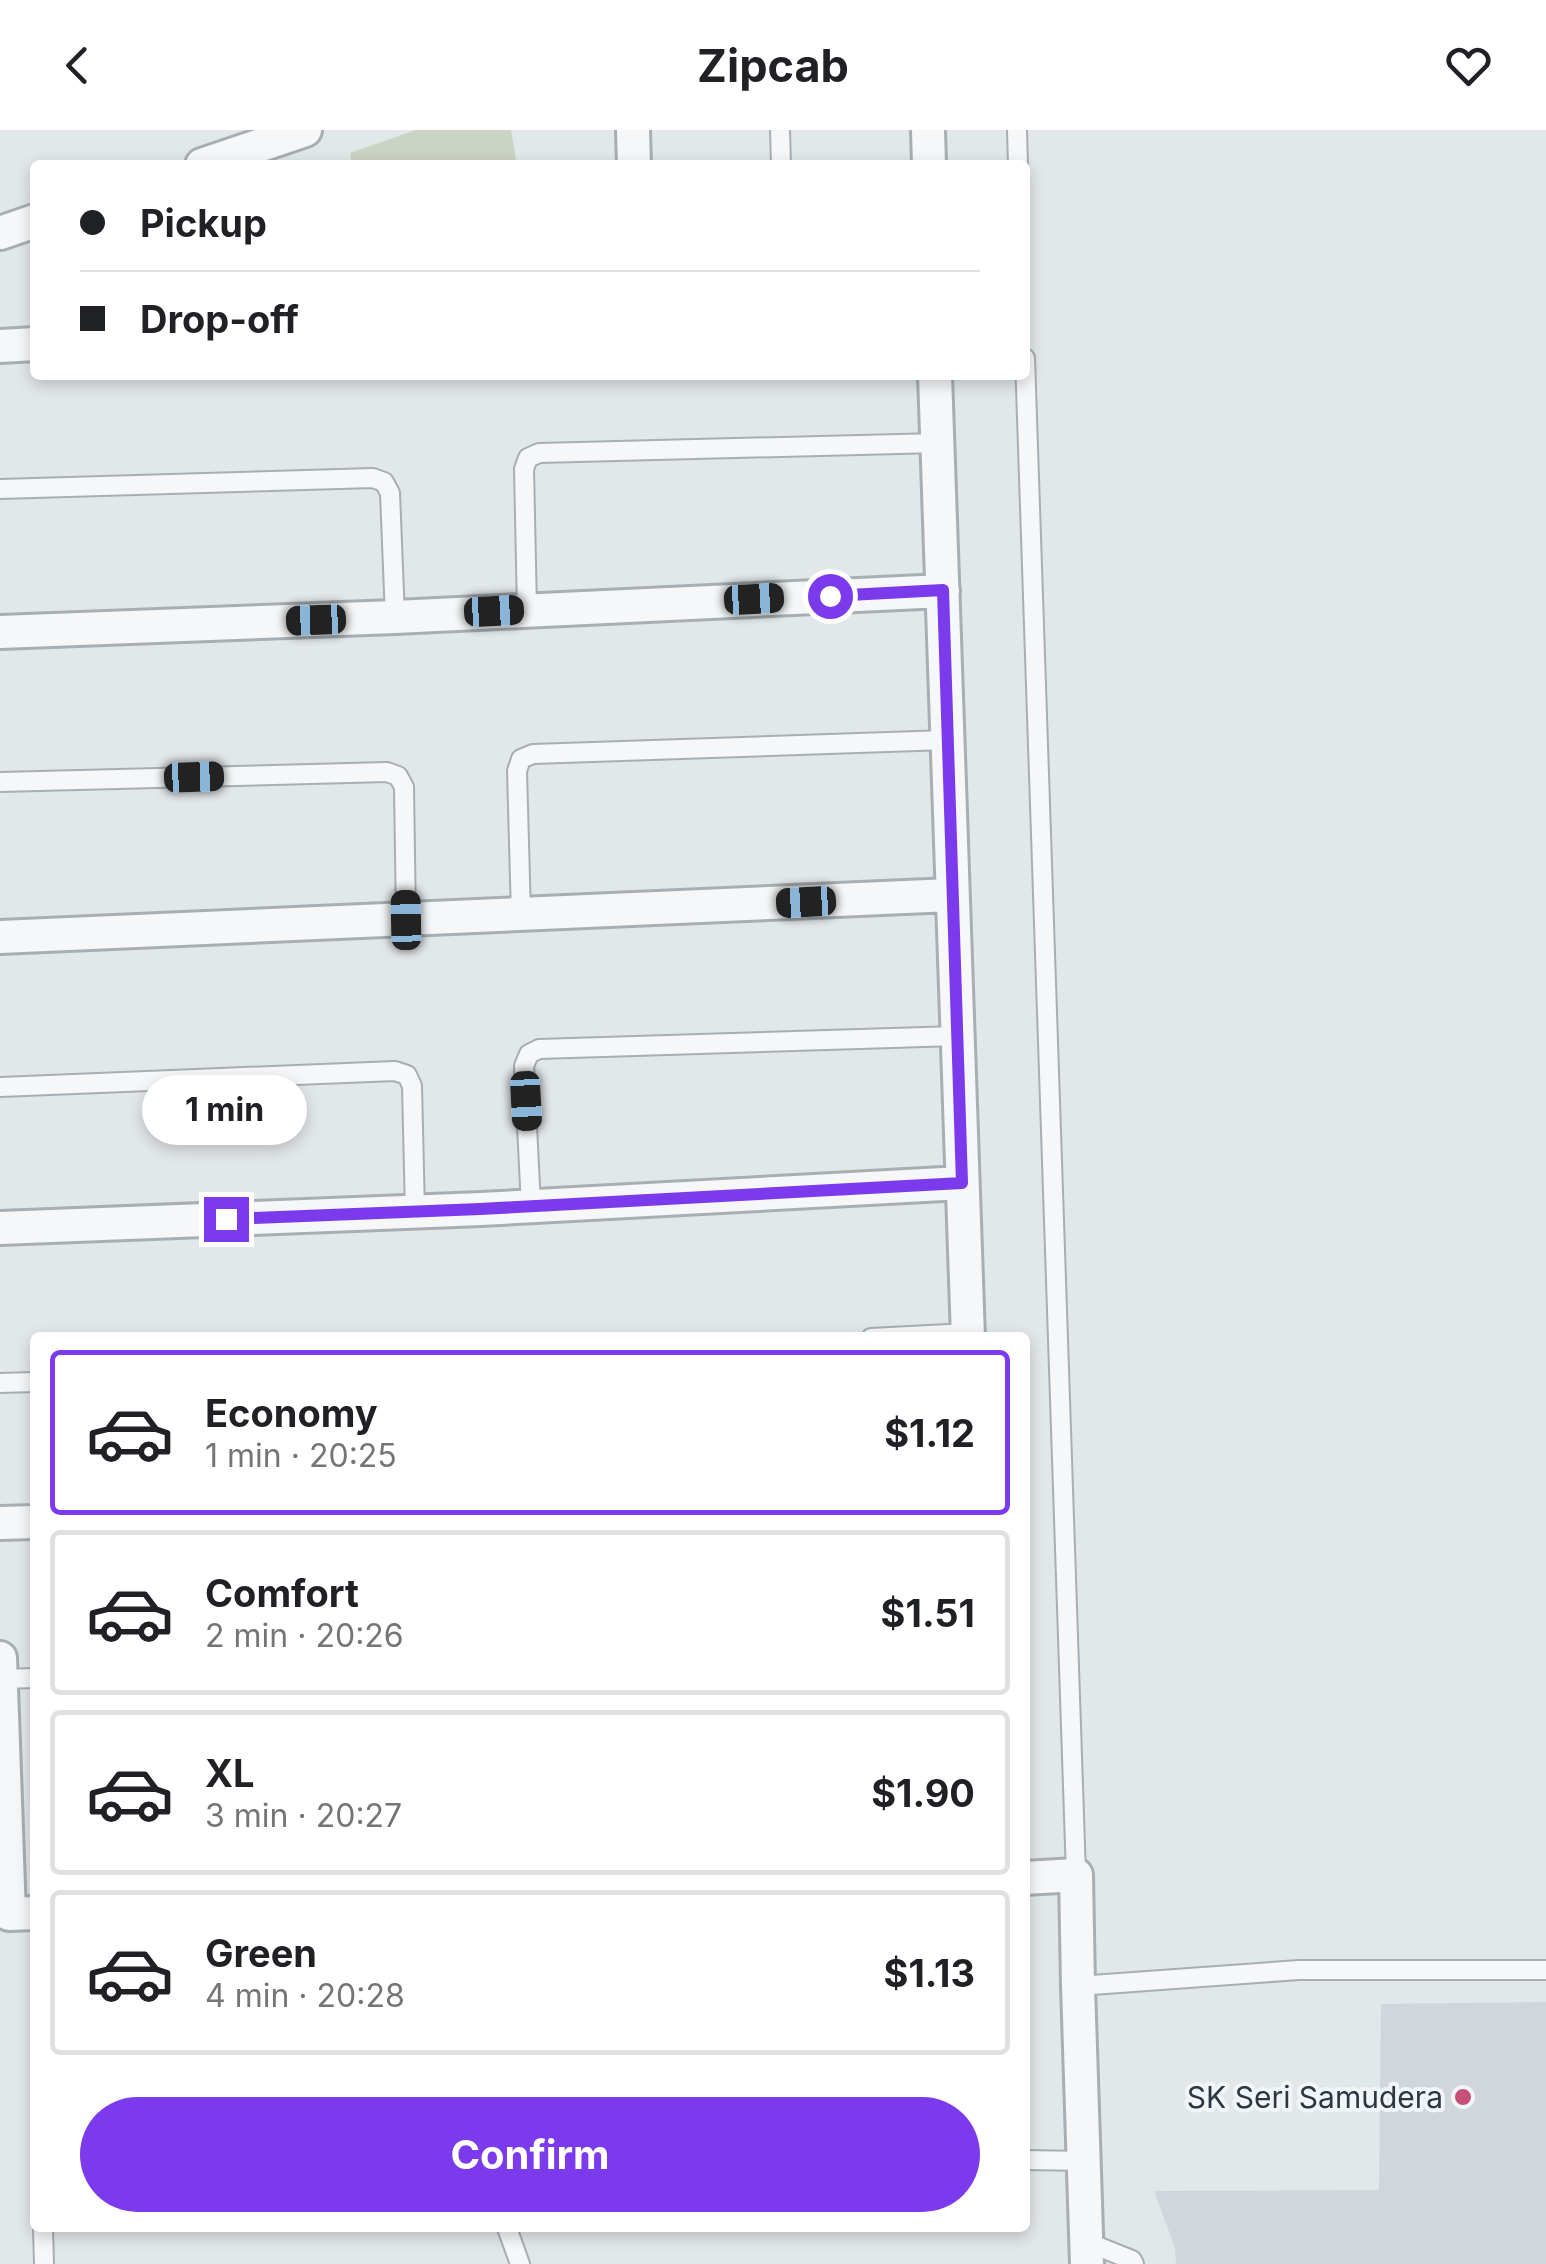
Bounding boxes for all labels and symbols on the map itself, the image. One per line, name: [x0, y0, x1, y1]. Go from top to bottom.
route start: [808, 574, 853, 619]
car: [723, 582, 785, 616]
car: [463, 594, 525, 628]
car: [285, 604, 347, 636]
car: [163, 761, 225, 793]
car: [775, 885, 837, 919]
car: [390, 890, 422, 950]
car: [509, 1070, 543, 1132]
callout: 1 min: [144, 1074, 308, 1144]
route end: [204, 1197, 249, 1242]
place label: SK Seri Samudera: [1187, 2079, 1443, 2115]
marker: SK Seri Samudera: [1452, 2086, 1474, 2108]

